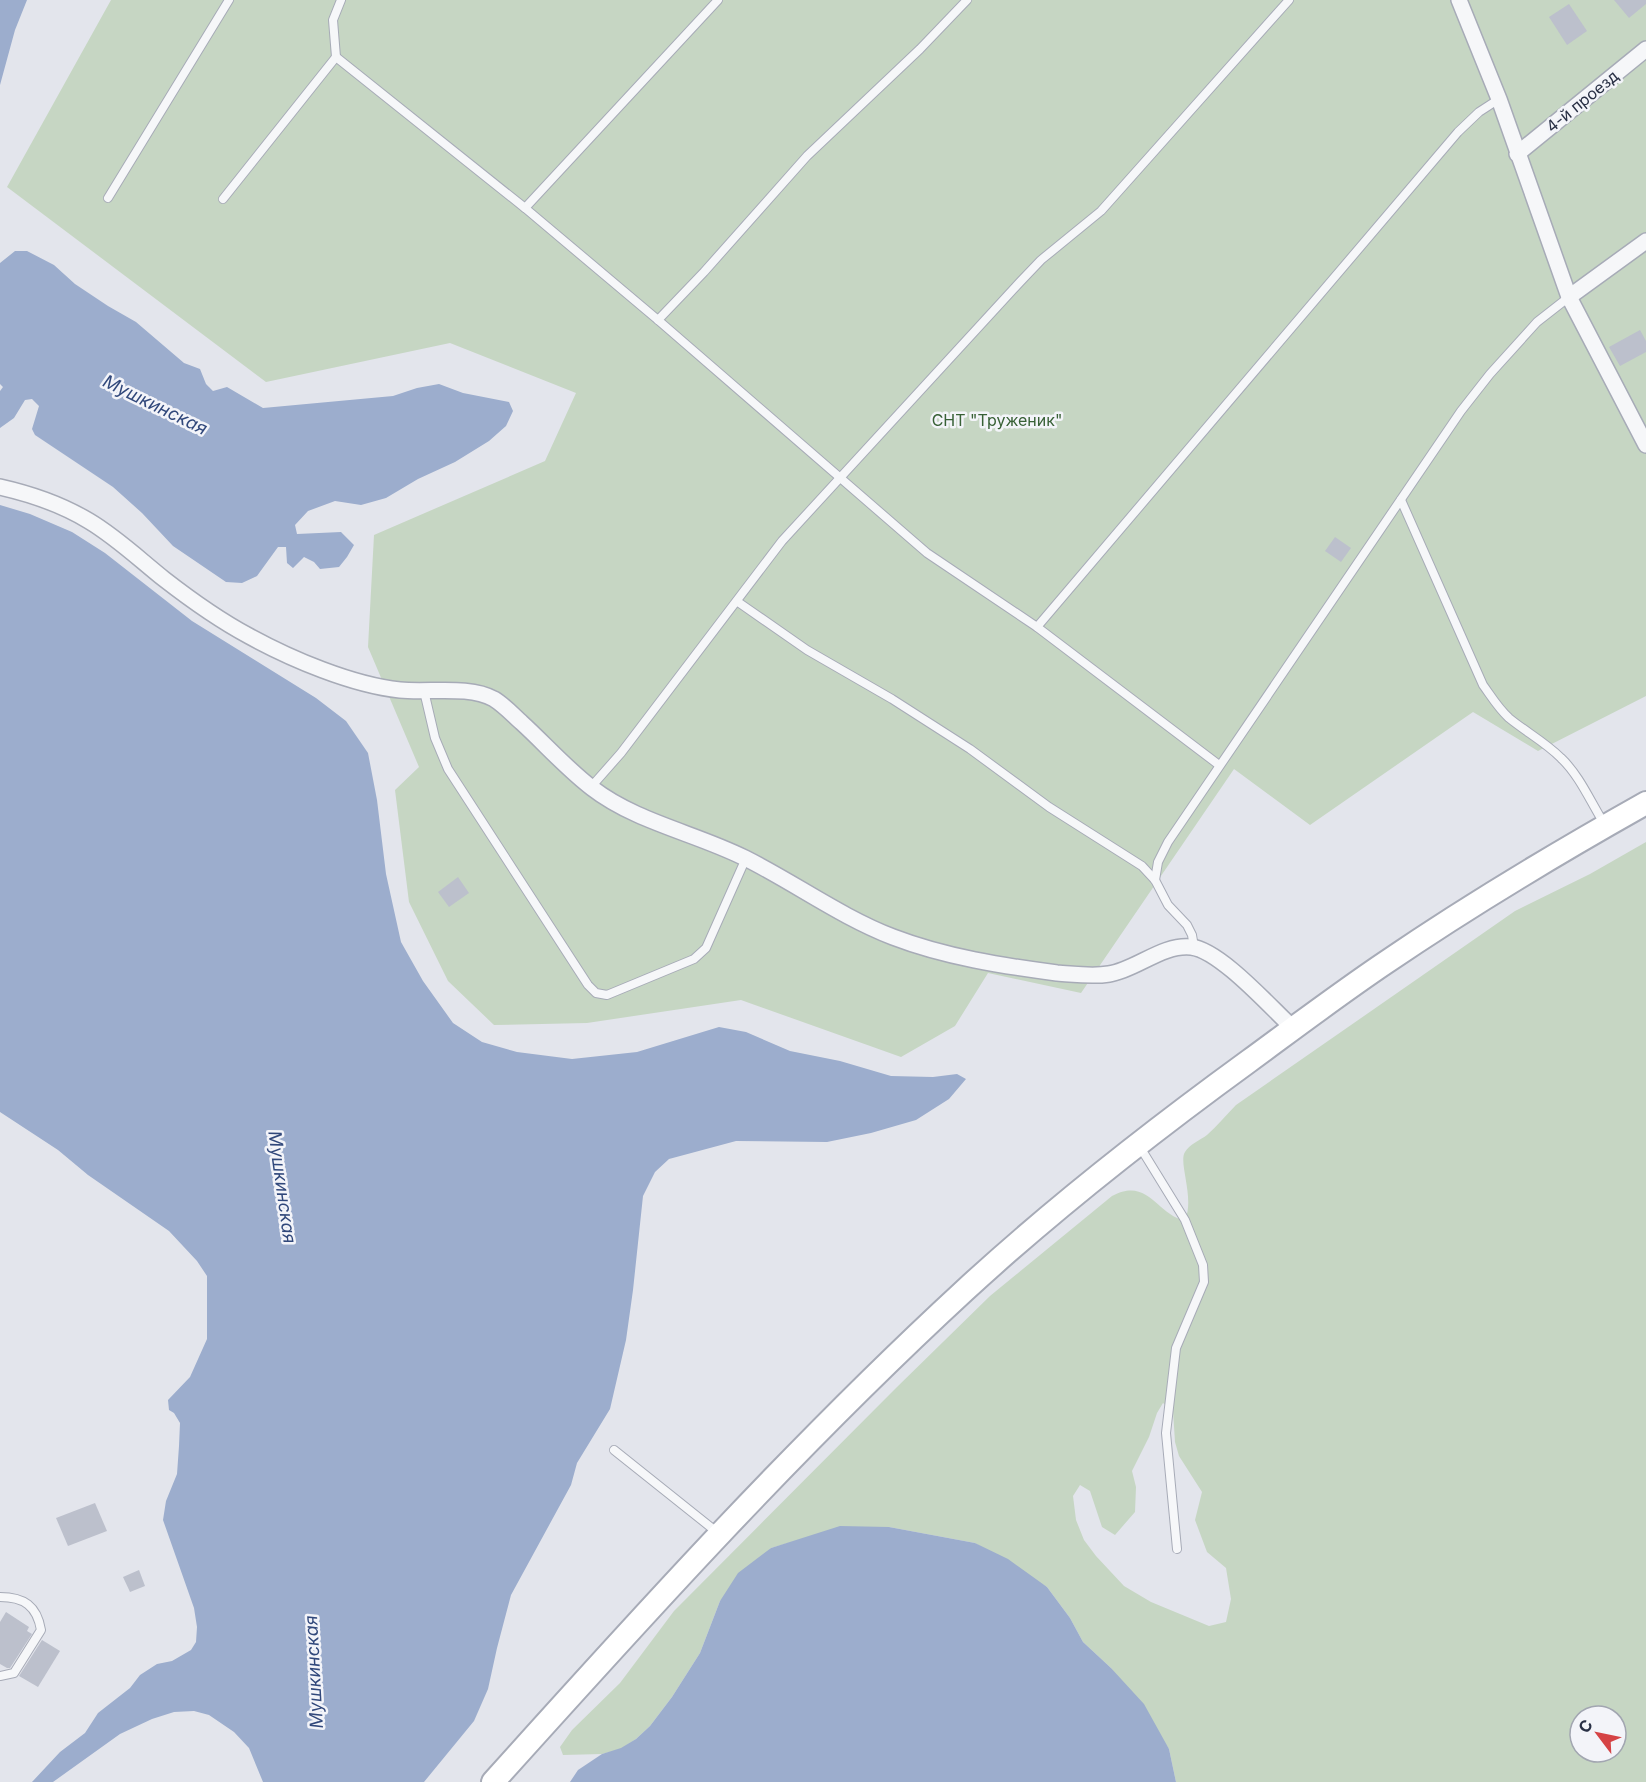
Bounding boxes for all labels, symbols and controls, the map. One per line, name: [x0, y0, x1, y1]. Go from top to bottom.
street label: 4-й проезд: [1542, 66, 1622, 136]
water label: Мушкинская: [100, 370, 211, 439]
park label: СНТ "Труженик": [932, 410, 1062, 430]
water label: Мушкинская: [264, 1129, 301, 1245]
water label: Мушкинская: [300, 1615, 327, 1729]
north arrow: [1568, 1704, 1628, 1764]
text: С: [1574, 1716, 1597, 1736]

